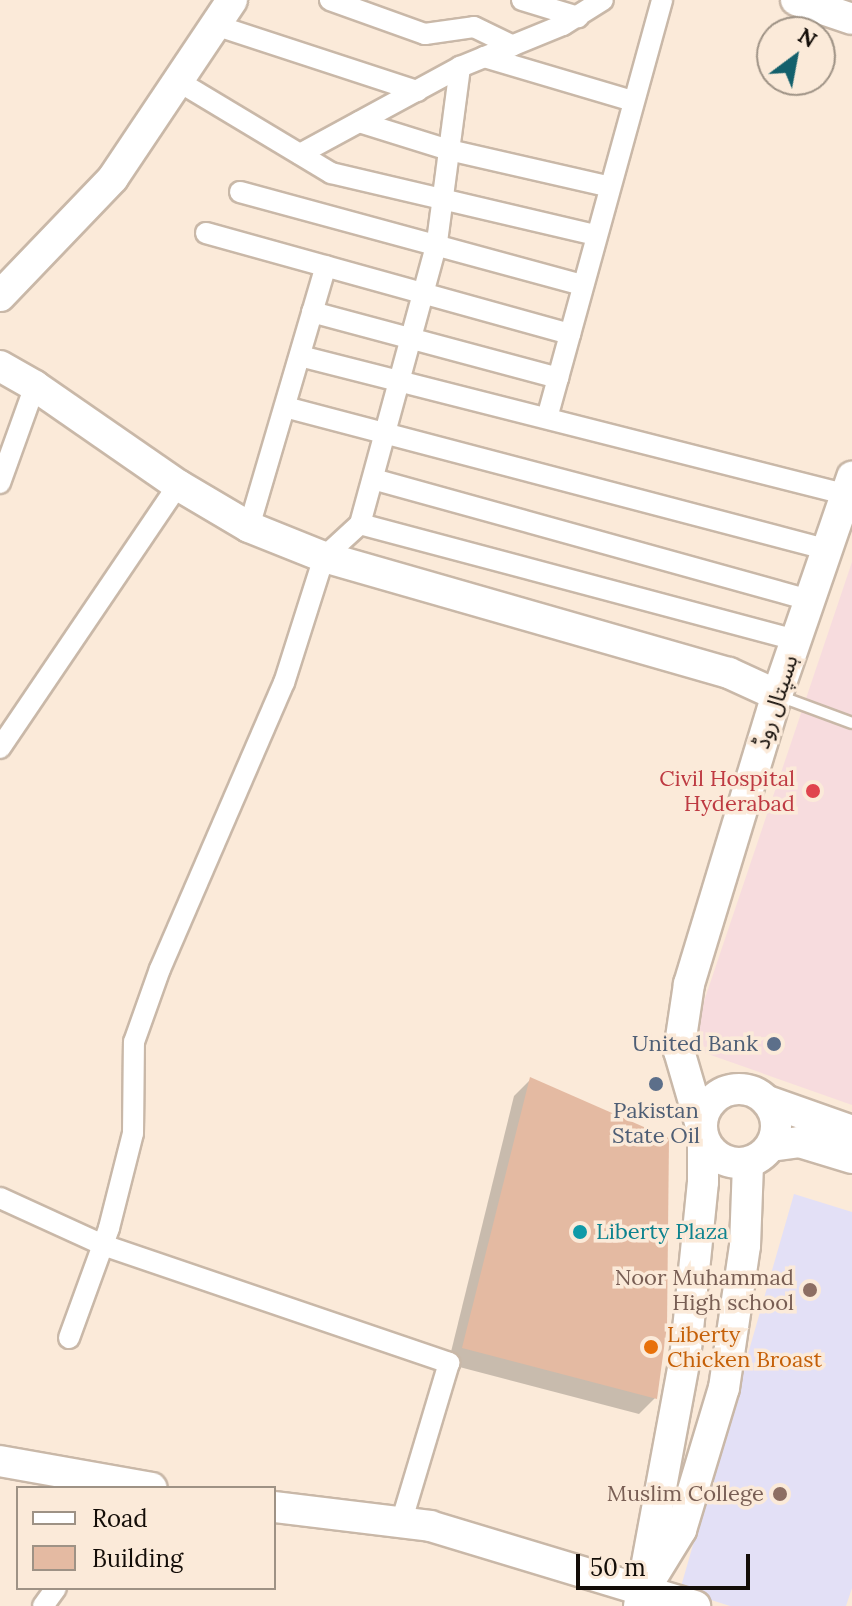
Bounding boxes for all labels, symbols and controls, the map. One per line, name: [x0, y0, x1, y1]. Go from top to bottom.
north arrow: [756, 16, 836, 96]
text: N: [793, 21, 822, 54]
street label: ہسپتال روڈ: [748, 652, 804, 752]
place label: Civil Hospital Hyderabad: [659, 765, 795, 816]
marker: Civil Hospital Hyderabad: [802, 780, 824, 802]
place label: United Bank: [632, 1031, 758, 1057]
marker: United Bank: [765, 1035, 783, 1053]
marker: Pakistan State Oil: [647, 1075, 665, 1093]
place label: Pakistan State Oil: [612, 1097, 700, 1148]
place label: Liberty Plaza: [596, 1219, 728, 1245]
marker: Liberty Plaza: [571, 1223, 589, 1241]
place label: Noor Muhammad High school: [615, 1264, 794, 1316]
marker: Noor Muhammad High school: [801, 1281, 819, 1299]
place label: Liberty Chicken Broast: [667, 1321, 822, 1372]
marker: Liberty Chicken Broast: [642, 1338, 660, 1356]
place label: Muslim College: [607, 1481, 764, 1507]
marker: Muslim College: [771, 1485, 789, 1503]
legend: [16, 1486, 276, 1590]
text: Road: [92, 1503, 148, 1534]
scale bar: [580, 1538, 754, 1588]
text: Building: [92, 1543, 183, 1574]
text: 50 m: [590, 1552, 646, 1583]

